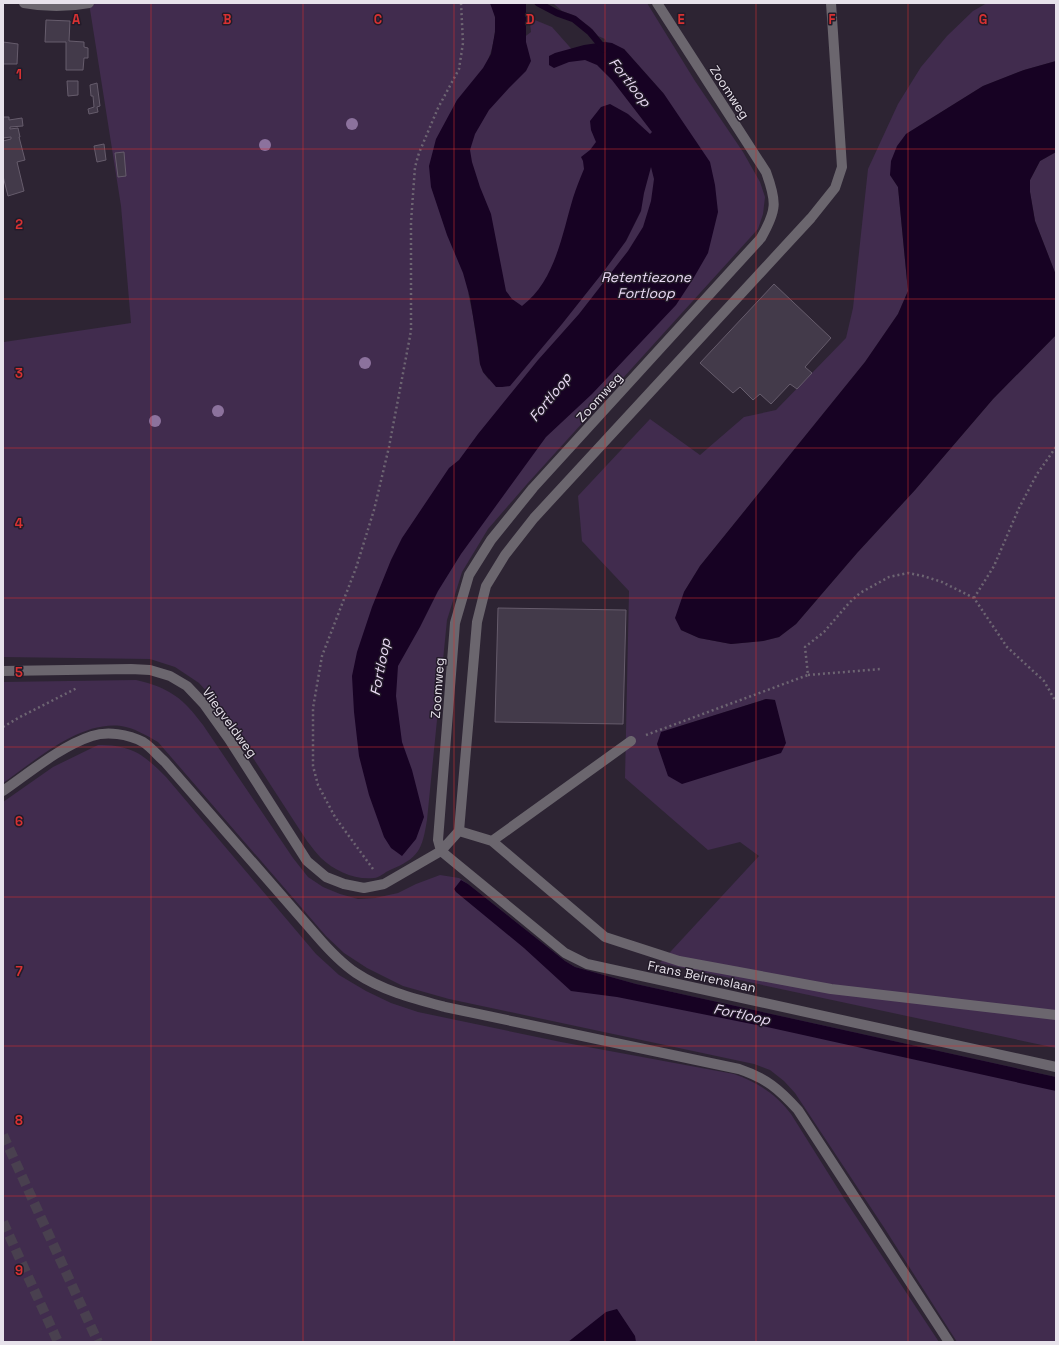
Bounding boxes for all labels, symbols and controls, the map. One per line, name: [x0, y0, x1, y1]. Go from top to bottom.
text: A: [72, 11, 81, 28]
text: B: [223, 11, 232, 28]
text: C: [374, 11, 382, 28]
text: D: [526, 11, 535, 28]
text: E: [677, 11, 685, 28]
text: F: [829, 11, 836, 28]
text: G: [979, 11, 987, 28]
water label: Fortloop: [605, 54, 655, 111]
street label: Zoomweg: [706, 62, 753, 122]
text: 1: [16, 66, 22, 83]
text: 2: [15, 216, 23, 233]
water label: Retentiezone Fortloop: [601, 268, 692, 302]
text: 3: [15, 365, 23, 382]
water label: Fortloop: [525, 368, 576, 425]
street label: Zoomweg: [573, 369, 626, 426]
text: 4: [15, 515, 23, 532]
water label: Fortloop: [366, 636, 395, 697]
street label: Zoomweg: [427, 657, 448, 719]
text: 5: [15, 664, 23, 681]
street label: Vliegveldweg: [198, 684, 261, 761]
text: 6: [15, 813, 23, 830]
street label: Frans Beirenslaan: [646, 957, 758, 996]
text: 7: [15, 963, 23, 980]
water label: Fortloop: [712, 999, 773, 1029]
text: 8: [15, 1112, 23, 1129]
text: 9: [15, 1262, 23, 1279]

